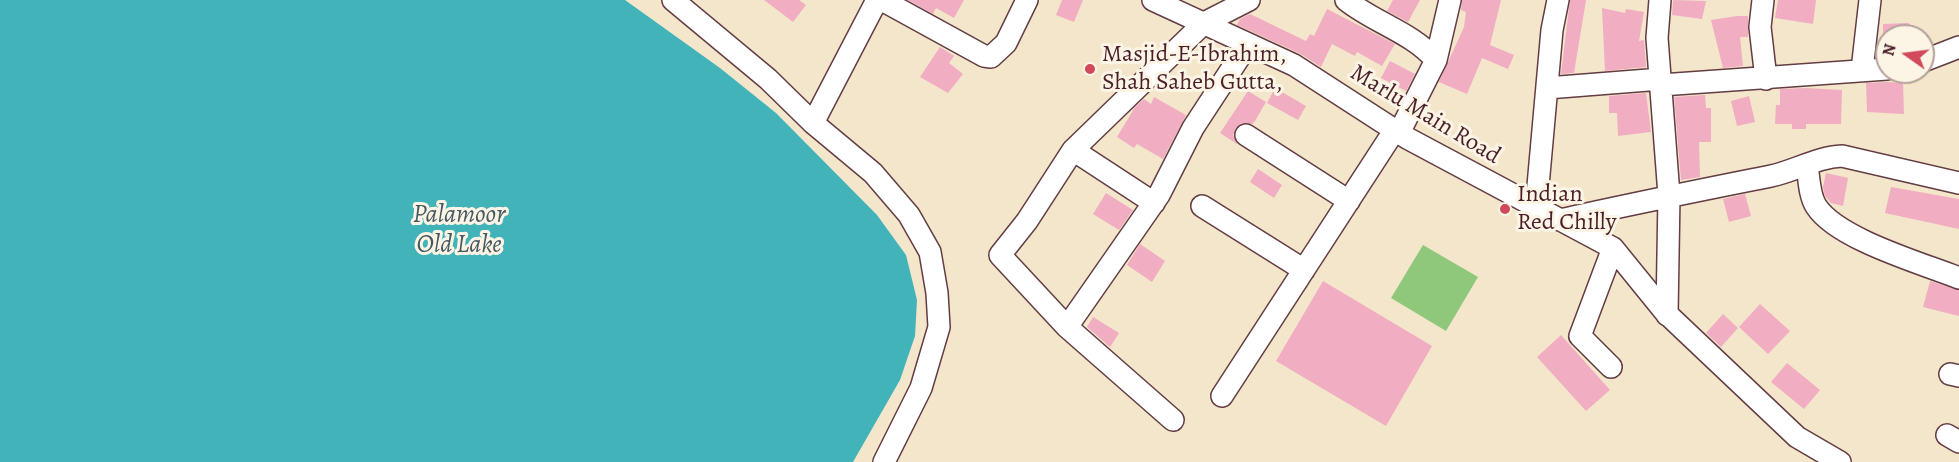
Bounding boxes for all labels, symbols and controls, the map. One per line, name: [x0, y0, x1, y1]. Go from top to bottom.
north arrow: [1875, 24, 1935, 84]
place label: Masjid-E-Ibrahim, Shah Saheb Gutta,: [1102, 41, 1286, 97]
text: N: [1877, 42, 1902, 58]
street label: Marlu Main Road: [1345, 59, 1505, 171]
marker: Masjid-E-Ibrahim, Shah Saheb Gutta,: [1083, 62, 1097, 76]
place label: Indian Red Chilly: [1517, 181, 1616, 237]
water label: Palamoor Old Lake: [413, 200, 505, 262]
marker: Indian Red Chilly: [1498, 202, 1512, 216]

